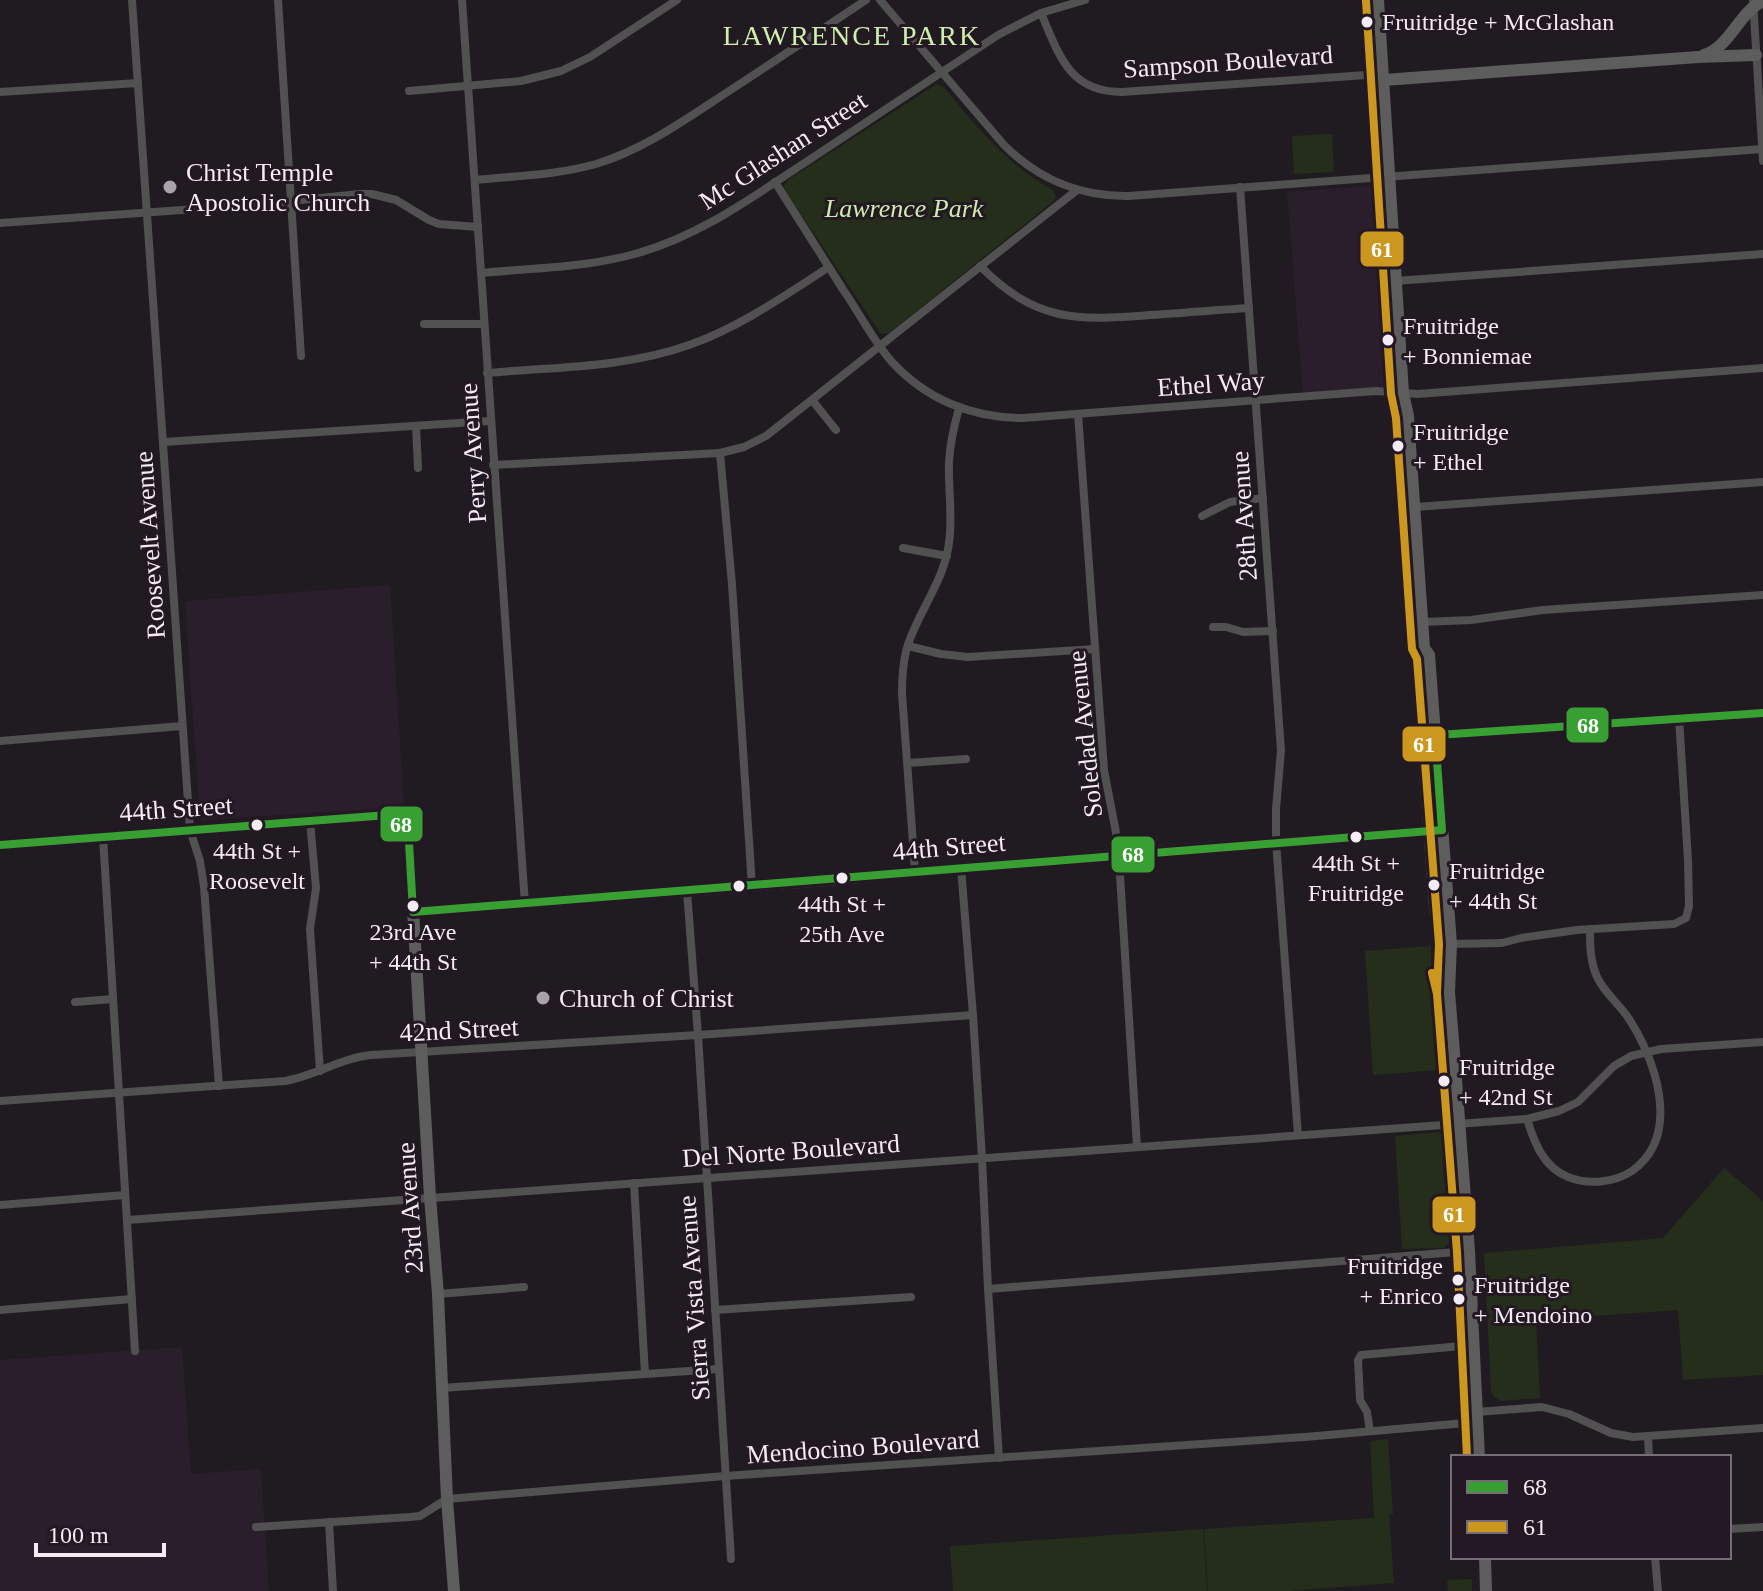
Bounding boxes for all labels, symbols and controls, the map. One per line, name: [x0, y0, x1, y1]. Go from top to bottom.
place label: Fruitridge + McGlashan: [1382, 9, 1614, 35]
marker: Fruitridge + McGlashan: [1359, 14, 1375, 30]
district label: LAWRENCE PARK: [723, 20, 981, 51]
street label: Sampson Boulevard: [1122, 40, 1334, 84]
street label: Mc Glashan Street: [694, 86, 873, 216]
place label: Christ Temple Apostolic Church: [186, 158, 370, 217]
marker: Christ Temple Apostolic Church: [161, 178, 179, 196]
park label: Lawrence Park: [824, 194, 984, 223]
line badge: 61: [1359, 230, 1405, 268]
text: 61: [1371, 237, 1393, 262]
place label: Fruitridge + Bonniemae: [1403, 313, 1532, 369]
marker: Fruitridge + Bonniemae: [1380, 332, 1396, 348]
street label: Ethel Way: [1156, 366, 1266, 402]
street label: Perry Avenue: [454, 382, 492, 524]
place label: Fruitridge + Ethel: [1413, 419, 1509, 475]
marker: Fruitridge + Ethel: [1390, 438, 1406, 454]
street label: Roosevelt Avenue: [129, 450, 171, 640]
street label: 28th Avenue: [1225, 450, 1263, 582]
street label: Soledad Avenue: [1062, 649, 1108, 819]
line badge: 68: [1565, 706, 1610, 744]
text: 68: [1577, 713, 1599, 738]
line badge: 61: [1401, 725, 1447, 763]
text: 61: [1413, 732, 1435, 757]
street label: 44th Street: [118, 791, 234, 827]
line badge: 68: [379, 805, 424, 843]
text: 68: [390, 812, 412, 837]
marker: 44th St + Roosevelt: [249, 817, 265, 833]
street label: 44th Street: [891, 828, 1008, 866]
marker: 44th St + Fruitridge: [1348, 829, 1364, 845]
line badge: 68: [1110, 835, 1156, 874]
place label: 44th St + Roosevelt: [209, 838, 305, 894]
text: 68: [1122, 842, 1144, 867]
place label: 44th St + Fruitridge: [1308, 850, 1404, 906]
place label: Fruitridge + 44th St: [1449, 858, 1545, 914]
marker: 44th St + 25th Ave: [834, 870, 850, 886]
marker: Fruitridge + 44th St: [1426, 877, 1442, 893]
unlabelled marker: [731, 878, 747, 894]
place label: 44th St + 25th Ave: [798, 891, 886, 947]
marker: 23rd Ave + 44th St: [405, 898, 421, 914]
place label: 23rd Ave + 44th St: [369, 919, 457, 975]
place label: Church of Christ: [559, 984, 735, 1013]
marker: Church of Christ: [534, 989, 552, 1007]
street label: 42nd Street: [399, 1012, 520, 1048]
place label: Fruitridge + 42nd St: [1459, 1054, 1555, 1110]
marker: Fruitridge + 42nd St: [1436, 1073, 1452, 1089]
street label: Del Norte Boulevard: [681, 1129, 901, 1173]
street label: 23rd Avenue: [391, 1141, 429, 1275]
street label: Sierra Vista Avenue: [672, 1195, 716, 1401]
line badge: 61: [1431, 1195, 1477, 1234]
text: 61: [1443, 1202, 1465, 1227]
place label: Fruitridge + Enrico: [1347, 1253, 1443, 1309]
marker: Fruitridge + Enrico: [1450, 1272, 1466, 1288]
place label: Fruitridge + Mendoino: [1474, 1272, 1592, 1328]
marker: Fruitridge + Mendoino: [1451, 1291, 1467, 1307]
street label: Mendocino Boulevard: [746, 1424, 980, 1470]
legend: [1451, 1455, 1731, 1559]
text: 68: [1523, 1474, 1547, 1500]
scale bar: [36, 1507, 164, 1557]
text: 61: [1523, 1514, 1547, 1540]
text: 100 m: [48, 1522, 109, 1548]

